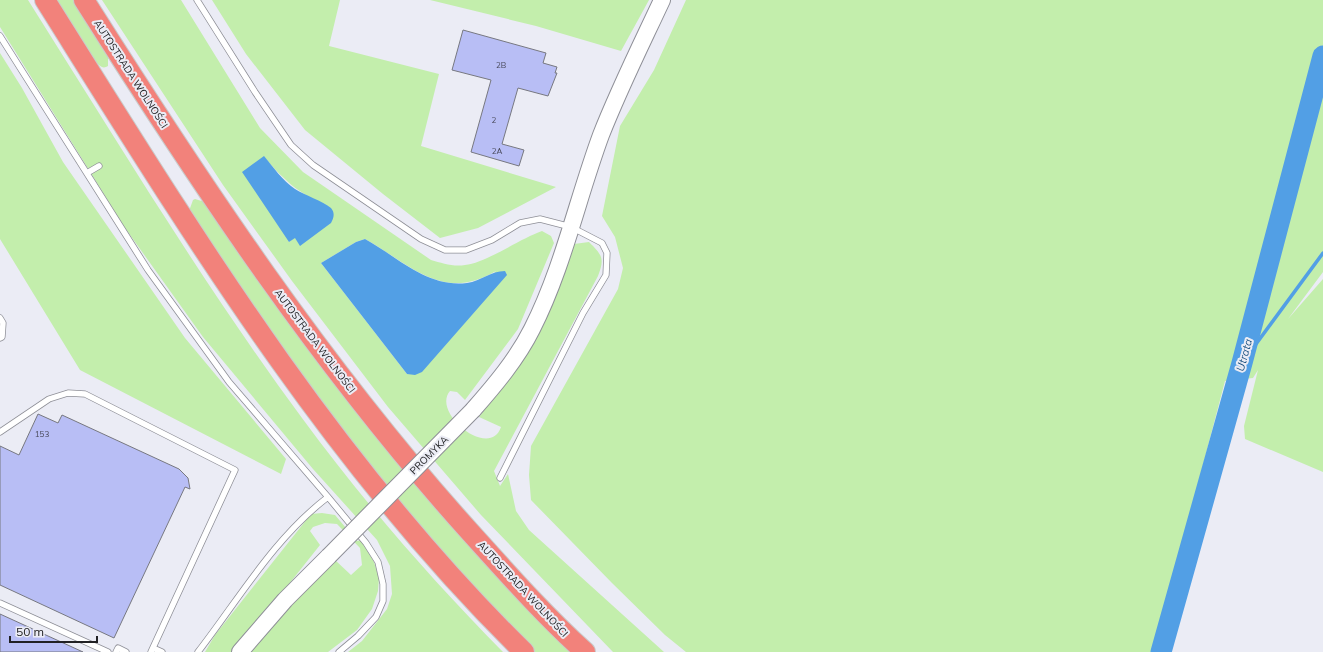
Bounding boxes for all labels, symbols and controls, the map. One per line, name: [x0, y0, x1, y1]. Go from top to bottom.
street label: AUTOSTRADA WOLNOŚCI: [91, 17, 171, 131]
house number: 2B: [496, 60, 506, 70]
house number: 2: [492, 115, 497, 125]
house number: 2A: [492, 146, 502, 156]
street label: AUTOSTRADA WOLNOŚCI: [272, 287, 358, 395]
water label: Utrata: [1233, 337, 1255, 373]
house number: 153: [35, 429, 49, 439]
street label: PROMYKA: [407, 433, 451, 477]
street label: AUTOSTRADA WOLNOŚCI: [475, 538, 571, 640]
scale bar: [10, 618, 97, 644]
text: 50 m: [16, 624, 44, 639]

